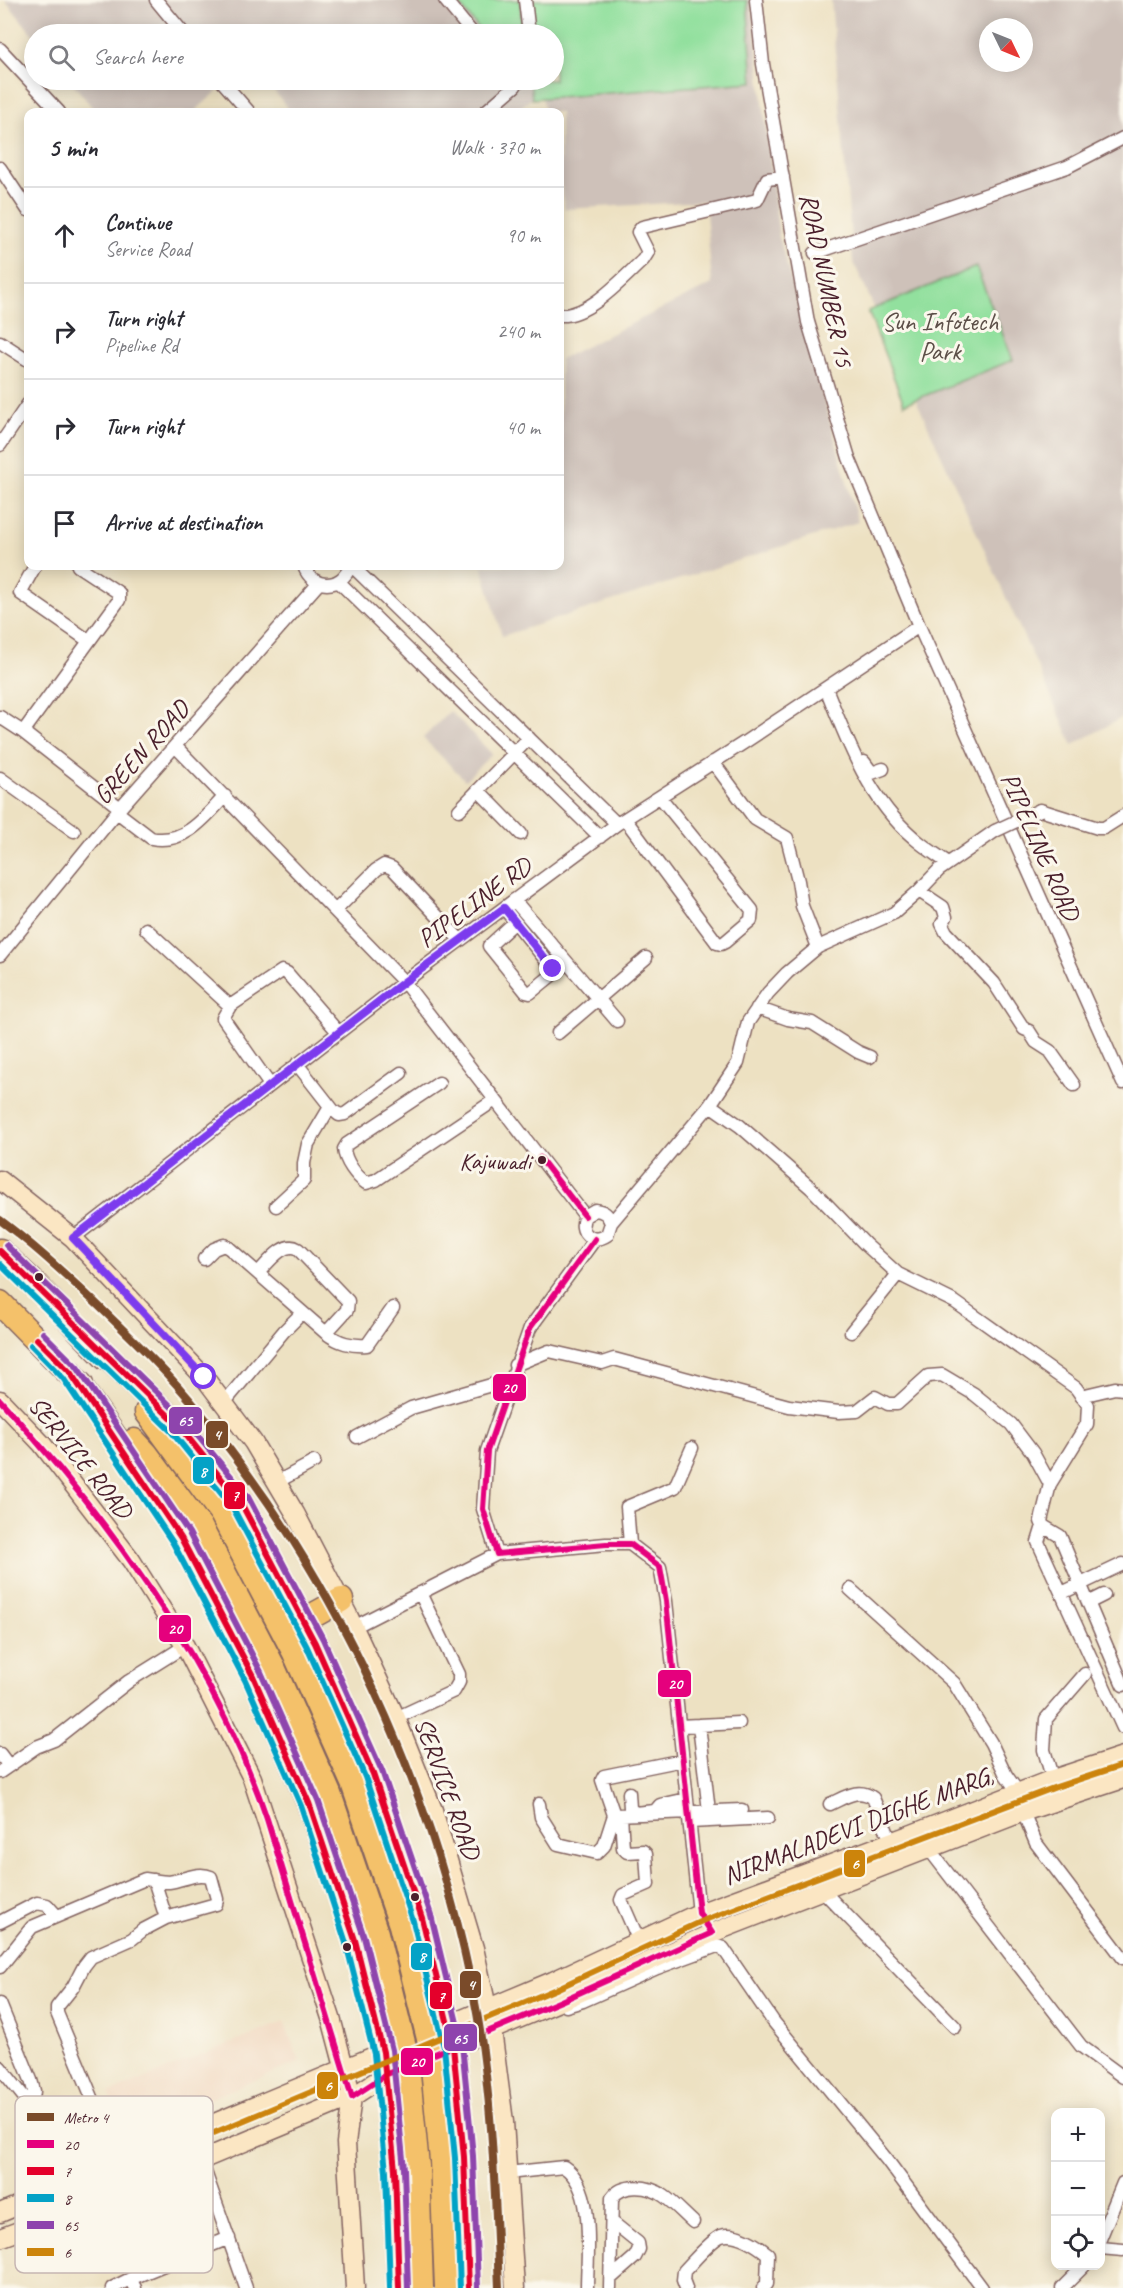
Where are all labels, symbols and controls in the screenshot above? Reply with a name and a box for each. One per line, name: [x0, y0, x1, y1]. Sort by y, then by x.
north arrow: [979, 18, 1033, 72]
search box: [24, 24, 564, 90]
icon: search: [45, 41, 78, 74]
text: Search here: [93, 43, 183, 71]
text: 5 min: [48, 131, 97, 164]
text: Walk · 370 m: [450, 135, 540, 160]
street label: ROAD NUMBER 15: [792, 190, 861, 371]
text: Continue: [105, 209, 171, 237]
icon: ahead: [48, 219, 81, 252]
text: 90 m: [506, 223, 540, 248]
text: Service Road: [105, 237, 191, 262]
text: Turn right: [105, 305, 182, 333]
park label: Sun Infotech Park: [882, 305, 999, 368]
icon: right: [48, 315, 81, 348]
text: 240 m: [497, 319, 540, 344]
text: Pipeline Rd: [105, 333, 178, 358]
icon: right: [48, 411, 81, 444]
text: Turn right: [105, 413, 182, 441]
text: 40 m: [506, 415, 540, 440]
icon: arrive: [48, 507, 81, 540]
text: Arrive at destination: [105, 509, 262, 537]
street label: GREEN ROAD: [86, 692, 198, 811]
street label: PIPELINE ROAD: [993, 767, 1089, 928]
street label: PIPELINE RD: [411, 848, 540, 955]
route end: [539, 955, 565, 981]
place label: Kajuwadi: [460, 1146, 533, 1176]
marker: Kajuwadi: [536, 1154, 548, 1166]
unlabelled marker: [33, 1271, 45, 1283]
route start: [190, 1363, 216, 1389]
line badge: 20: [492, 1373, 527, 1402]
text: 20: [502, 1378, 518, 1398]
street label: SERVICE ROAD: [21, 1389, 142, 1527]
line badge: 65: [168, 1406, 203, 1435]
text: 65: [178, 1411, 194, 1431]
line badge: 4: [205, 1420, 229, 1449]
text: 4: [213, 1425, 222, 1445]
line badge: 8: [192, 1456, 215, 1485]
text: 8: [199, 1462, 208, 1482]
line badge: 7: [223, 1481, 246, 1510]
text: 7: [231, 1486, 240, 1506]
line badge: 20: [158, 1614, 192, 1643]
text: 20: [168, 1619, 184, 1639]
line badge: 20: [657, 1669, 692, 1698]
text: 20: [668, 1674, 684, 1694]
street label: SERVICE ROAD: [407, 1713, 489, 1866]
street label: NIRMALADEVI DIGHE MARG,: [718, 1759, 998, 1892]
line badge: 6: [843, 1849, 866, 1878]
text: 6: [851, 1854, 860, 1874]
unlabelled marker: [409, 1891, 421, 1903]
unlabelled marker: [341, 1941, 353, 1953]
line badge: 8: [410, 1942, 433, 1971]
text: 8: [418, 1947, 427, 1967]
line badge: 4: [459, 1970, 482, 1999]
text: 4: [467, 1975, 476, 1995]
line badge: 7: [429, 1981, 453, 2010]
text: 7: [437, 1987, 446, 2007]
line badge: 65: [443, 2023, 478, 2052]
text: 65: [453, 2029, 469, 2049]
line badge: 20: [400, 2047, 434, 2076]
text: 20: [410, 2052, 426, 2072]
line badge: 6: [316, 2071, 339, 2100]
text: 6: [324, 2076, 333, 2096]
legend: [15, 2096, 213, 2273]
text: Metro 4: [64, 2108, 110, 2128]
map controls: [1051, 2108, 1105, 2270]
button: +: [1051, 2108, 1105, 2162]
text: 20: [64, 2135, 80, 2155]
text: 7: [64, 2162, 72, 2182]
button: −: [1051, 2162, 1105, 2216]
text: 8: [64, 2189, 73, 2209]
text: 65: [64, 2216, 79, 2236]
button: locate: [1051, 2216, 1105, 2270]
text: 6: [64, 2243, 72, 2263]

